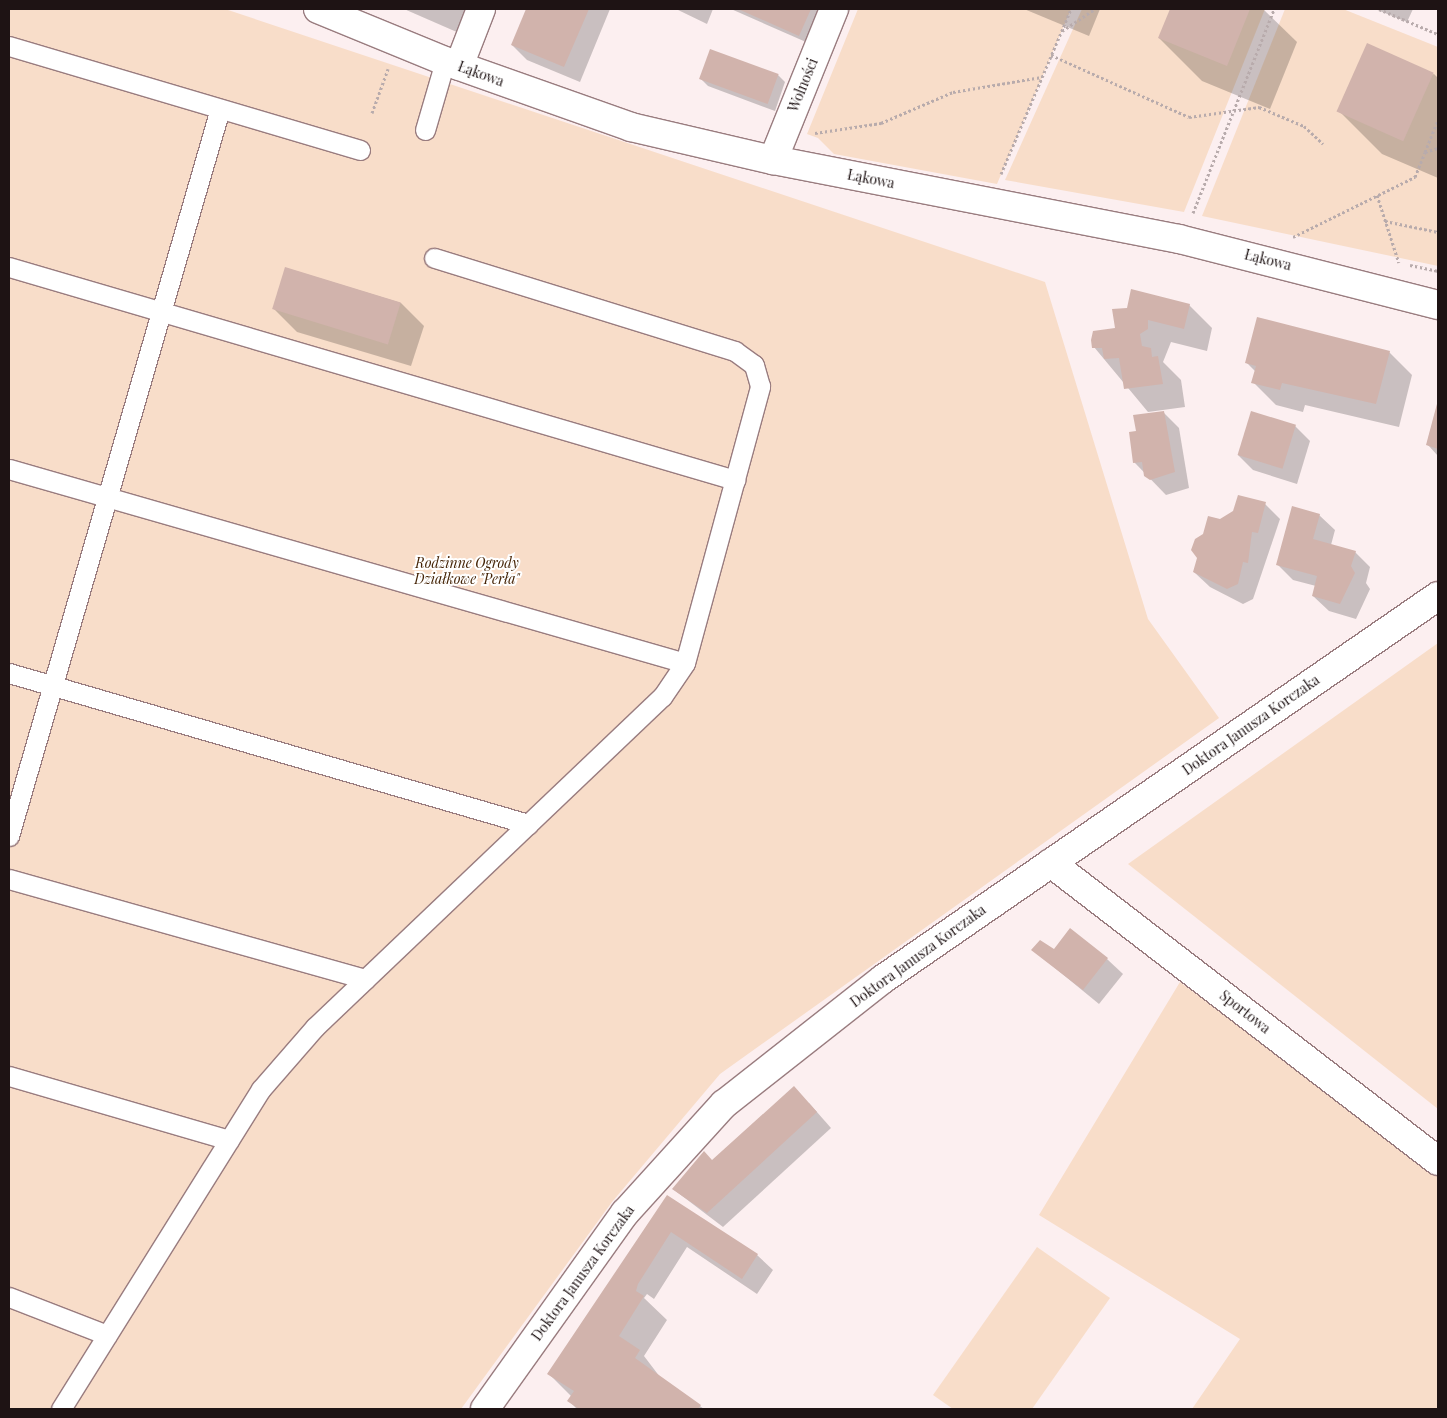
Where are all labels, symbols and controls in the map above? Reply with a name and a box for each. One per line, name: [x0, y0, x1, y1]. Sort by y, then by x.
street label: Wolności: [785, 56, 821, 114]
street label: Łąkowa: [456, 58, 506, 90]
street label: Łąkowa: [846, 166, 896, 192]
street label: Łąkowa: [1243, 246, 1293, 274]
park label: Rodzinne Ogrody Działkowe "Perła": [414, 555, 520, 588]
street label: Doktora Janusza Korczaka: [1179, 671, 1323, 779]
street label: Doktora Janusza Korczaka: [847, 901, 989, 1011]
street label: Sportowa: [1216, 987, 1274, 1037]
street label: Doktora Janusza Korczaka: [528, 1202, 638, 1344]

